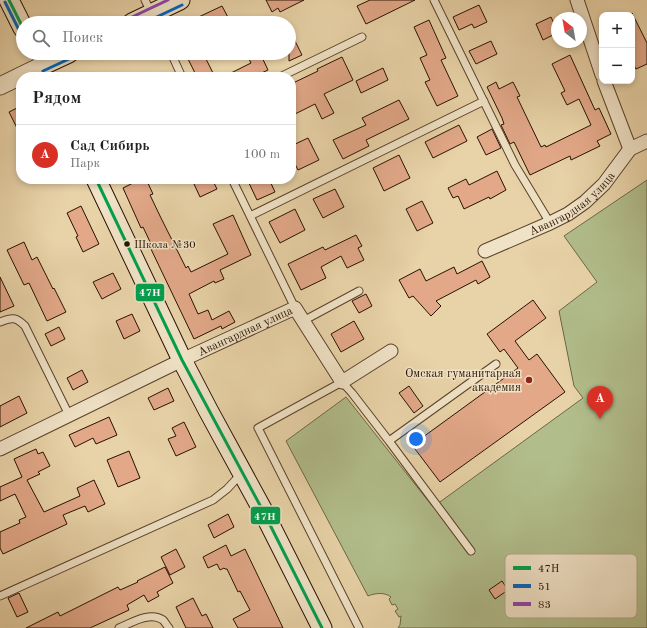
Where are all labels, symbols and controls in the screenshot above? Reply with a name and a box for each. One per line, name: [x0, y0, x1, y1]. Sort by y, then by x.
north arrow: [551, 12, 587, 48]
map controls: [599, 12, 635, 84]
button: +: [599, 12, 635, 48]
search box: [16, 16, 296, 60]
icon: search: [30, 27, 52, 49]
text: Поиск: [62, 31, 103, 46]
button: −: [599, 48, 635, 84]
text: Рядом: [32, 90, 81, 107]
text: Сад Сибирь: [70, 139, 150, 154]
text: A: [40, 148, 50, 161]
text: 100 m: [243, 148, 280, 161]
text: Парк: [70, 157, 100, 170]
street label: Авангардная улица: [528, 170, 618, 238]
marker: Школа №30: [122, 239, 132, 249]
place label: Школа №30: [134, 240, 196, 251]
line badge: 47Н: [135, 283, 165, 302]
text: 47Н: [139, 288, 161, 299]
street label: Авангардная улица: [196, 305, 295, 359]
place label: Омская гуманитарная академия: [405, 368, 521, 394]
marker: Омская гуманитарная академия: [524, 375, 534, 385]
pin: A: [587, 386, 613, 419]
your location: [406, 429, 426, 449]
line badge: 47Н: [250, 506, 281, 525]
text: 47Н: [254, 512, 276, 523]
legend: [505, 554, 637, 618]
text: 47Н: [538, 564, 560, 575]
text: 51: [538, 582, 551, 593]
text: 83: [538, 600, 551, 611]

